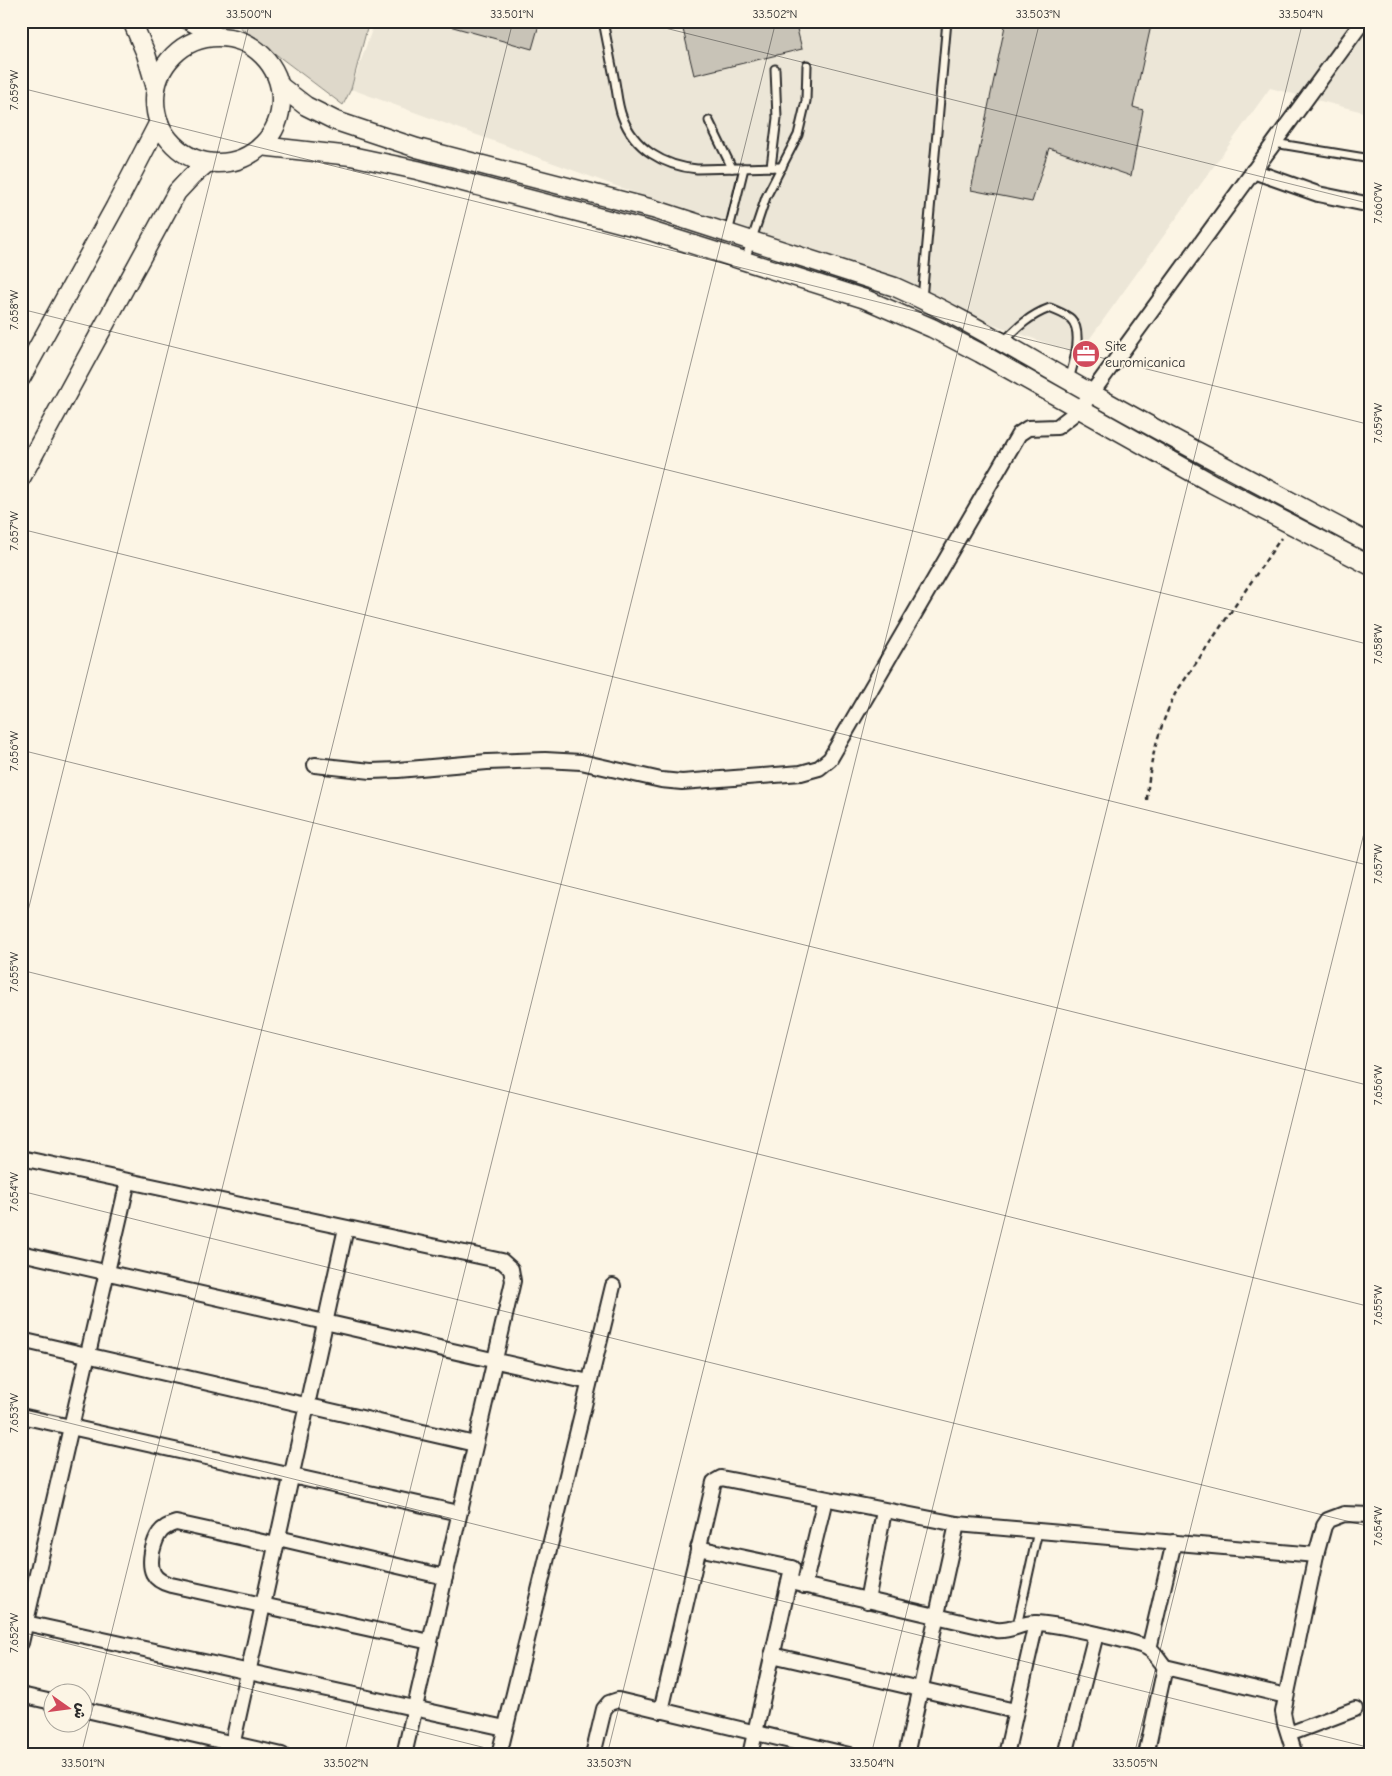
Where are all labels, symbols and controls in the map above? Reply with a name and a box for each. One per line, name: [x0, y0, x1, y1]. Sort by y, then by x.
text: 33.500°N: [226, 7, 272, 21]
text: 33.501°N: [490, 7, 534, 21]
text: 33.502°N: [753, 7, 797, 21]
text: 33.503°N: [1016, 7, 1060, 21]
text: 33.504°N: [1279, 7, 1323, 21]
text: 7.659°W: [7, 69, 21, 110]
text: 7.660°W: [1371, 182, 1385, 224]
text: 7.658°W: [7, 289, 21, 330]
place label: Site euromicanica: [1105, 338, 1186, 371]
office icon: Site euromicanica: [1071, 339, 1101, 369]
text: 7.659°W: [1371, 402, 1385, 443]
text: 7.657°W: [7, 511, 21, 551]
text: 7.658°W: [1371, 623, 1385, 664]
text: 7.656°W: [7, 730, 21, 771]
text: 7.657°W: [1371, 844, 1385, 884]
text: 7.655°W: [7, 951, 21, 992]
text: 7.656°W: [1371, 1064, 1385, 1105]
text: 7.654°W: [7, 1172, 21, 1212]
text: 7.655°W: [1371, 1284, 1385, 1325]
text: 7.653°W: [7, 1392, 21, 1433]
text: 7.654°W: [1371, 1506, 1385, 1546]
text: 7.652°W: [7, 1612, 21, 1653]
north arrow: [42, 1684, 92, 1734]
text: ش: [70, 1701, 90, 1721]
text: 33.501°N: [61, 1756, 105, 1770]
text: 33.502°N: [324, 1756, 368, 1770]
text: 33.503°N: [587, 1756, 631, 1770]
text: 33.504°N: [850, 1756, 894, 1770]
text: 33.505°N: [1112, 1756, 1158, 1770]

